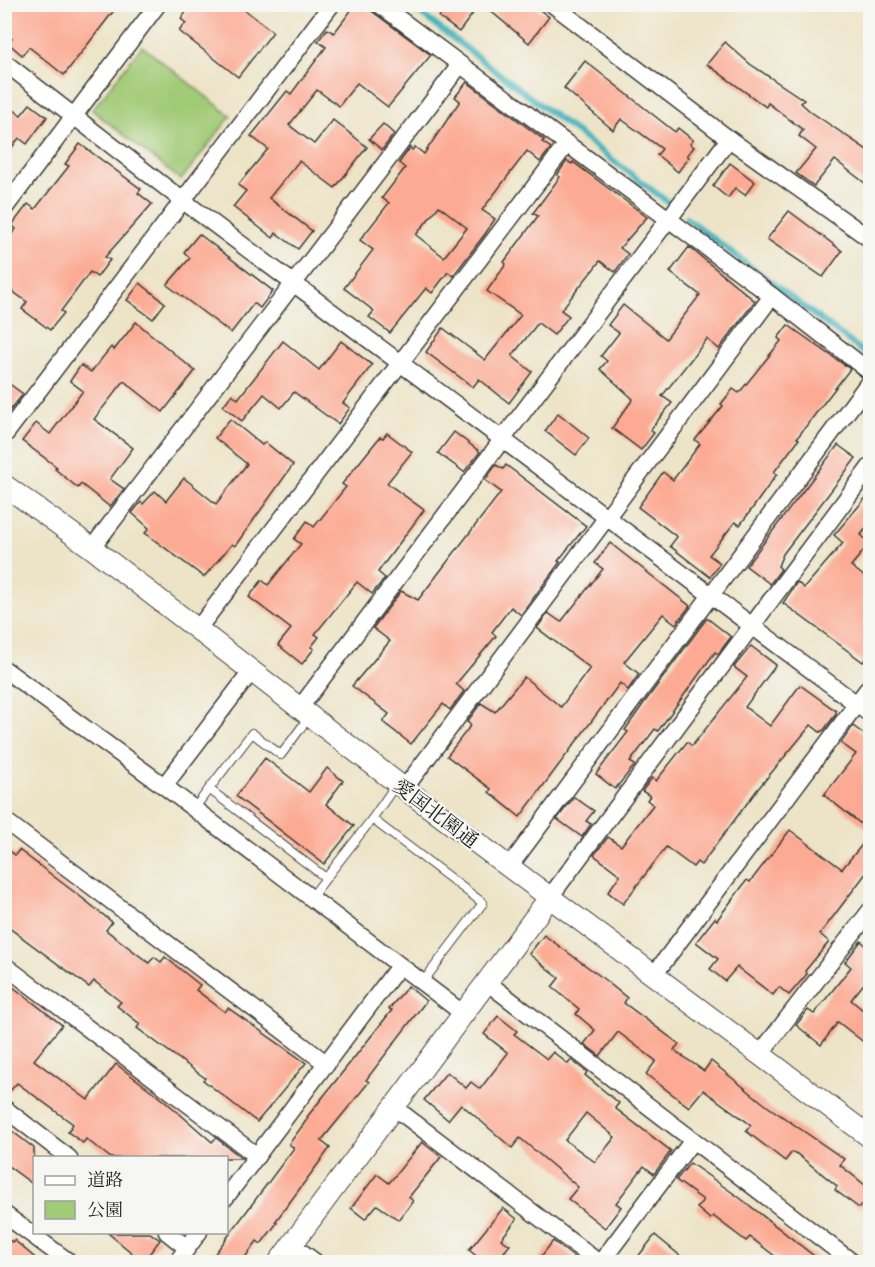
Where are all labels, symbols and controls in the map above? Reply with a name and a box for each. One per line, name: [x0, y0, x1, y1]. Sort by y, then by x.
street label: 愛国北園通: [388, 771, 485, 854]
legend: [33, 1156, 228, 1234]
text: 道路: [87, 1166, 123, 1193]
text: 公園: [87, 1196, 123, 1223]

